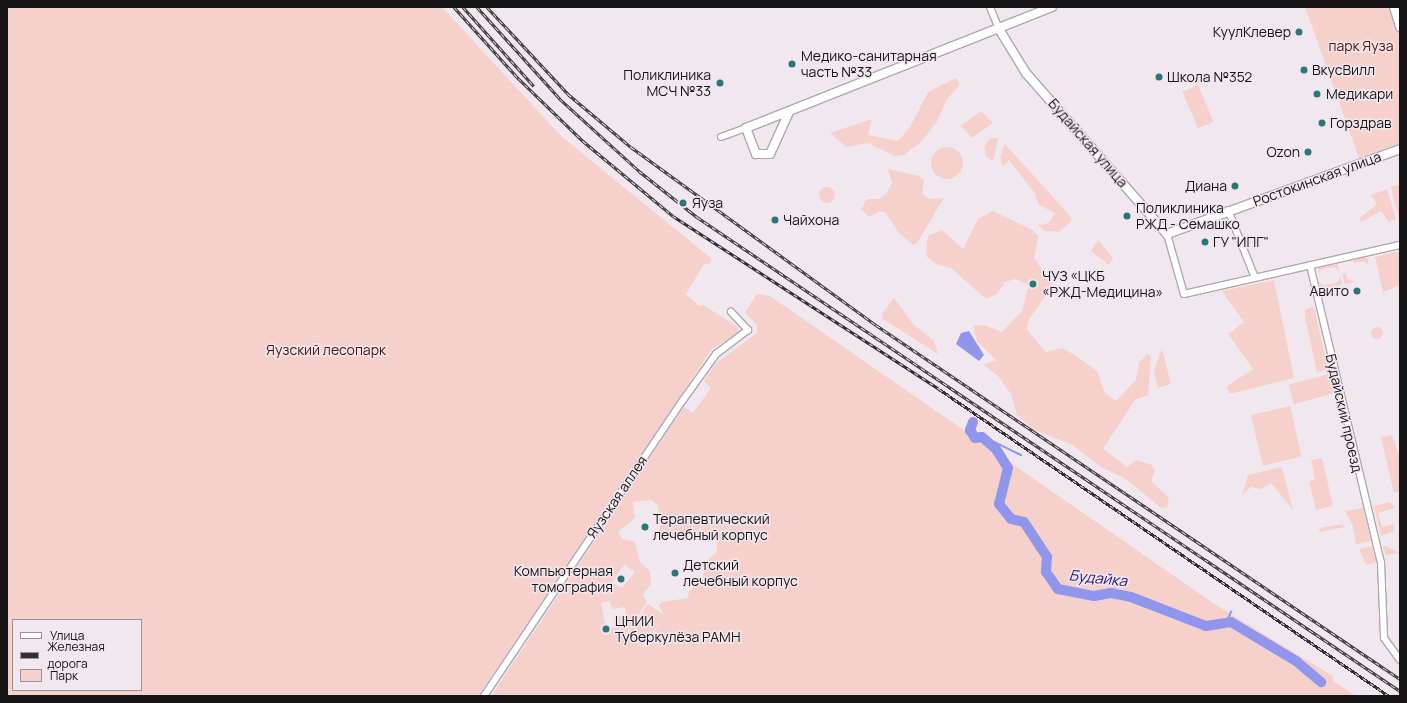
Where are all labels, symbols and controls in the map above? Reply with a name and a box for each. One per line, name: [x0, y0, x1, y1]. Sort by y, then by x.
place label: КуулКлевер: [1213, 24, 1291, 40]
marker: КуулКлевер: [1294, 27, 1304, 37]
park label: парк Яуза: [1329, 38, 1393, 54]
place label: Медико-санитарная часть №33: [801, 48, 937, 80]
marker: Медико-санитарная часть №33: [786, 58, 798, 70]
place label: ВкусВилл: [1312, 62, 1375, 78]
marker: ВкусВилл: [1299, 65, 1309, 75]
place label: Поликлиника МСЧ №33: [623, 67, 711, 100]
place label: Школа №352: [1167, 69, 1252, 85]
marker: Школа №352: [1154, 72, 1164, 82]
marker: Поликлиника МСЧ №33: [714, 77, 726, 89]
place label: Медикари: [1326, 86, 1393, 102]
marker: Медикари: [1311, 88, 1323, 100]
street label: Будайская улица: [1045, 95, 1131, 191]
place label: Горздрав: [1330, 115, 1392, 131]
marker: Горздрав: [1317, 118, 1327, 128]
place label: Ozon: [1266, 144, 1300, 160]
marker: Ozon: [1303, 147, 1313, 157]
street label: Ростокинская улица: [1251, 148, 1383, 210]
place label: Диана: [1185, 178, 1227, 194]
marker: Диана: [1230, 181, 1240, 191]
place label: Яуза: [692, 195, 723, 211]
marker: Яуза: [677, 197, 689, 209]
place label: Поликлиника РЖД - Семашко: [1136, 200, 1240, 232]
marker: Поликлиника РЖД - Семашко: [1121, 210, 1133, 222]
place label: Чайхона: [783, 212, 839, 228]
marker: Чайхона: [770, 215, 780, 225]
place label: ГУ "ИПГ": [1213, 234, 1270, 250]
marker: ГУ "ИПГ": [1200, 237, 1210, 247]
place label: ЧУЗ «ЦКБ «РЖД-Медицина»: [1042, 268, 1163, 300]
marker: ЧУЗ «ЦКБ «РЖД-Медицина»: [1027, 278, 1039, 290]
place label: Авито: [1309, 283, 1349, 299]
marker: Авито: [1352, 286, 1362, 296]
park label: Яузский лесопарк: [266, 342, 386, 358]
street label: Будайский проезд: [1322, 352, 1366, 474]
street label: Яузская аллея: [583, 453, 651, 541]
place label: Терапевтический лечебный корпус: [653, 511, 770, 544]
marker: Терапевтический лечебный корпус: [640, 522, 650, 532]
place label: Детский лечебный корпус: [683, 557, 798, 590]
place label: Компьютерная томография: [514, 563, 613, 596]
water label: Будайка: [1068, 566, 1128, 590]
marker: Детский лечебный корпус: [670, 568, 680, 578]
marker: Компьютерная томография: [616, 574, 626, 584]
place label: ЦНИИ Туберкулёза РАМН: [615, 613, 740, 646]
legend: [12, 619, 142, 691]
marker: ЦНИИ Туберкулёза РАМН: [600, 623, 612, 635]
text: Улица: [50, 627, 84, 644]
text: Железная дорога: [47, 638, 105, 672]
text: Парк: [50, 667, 78, 684]

